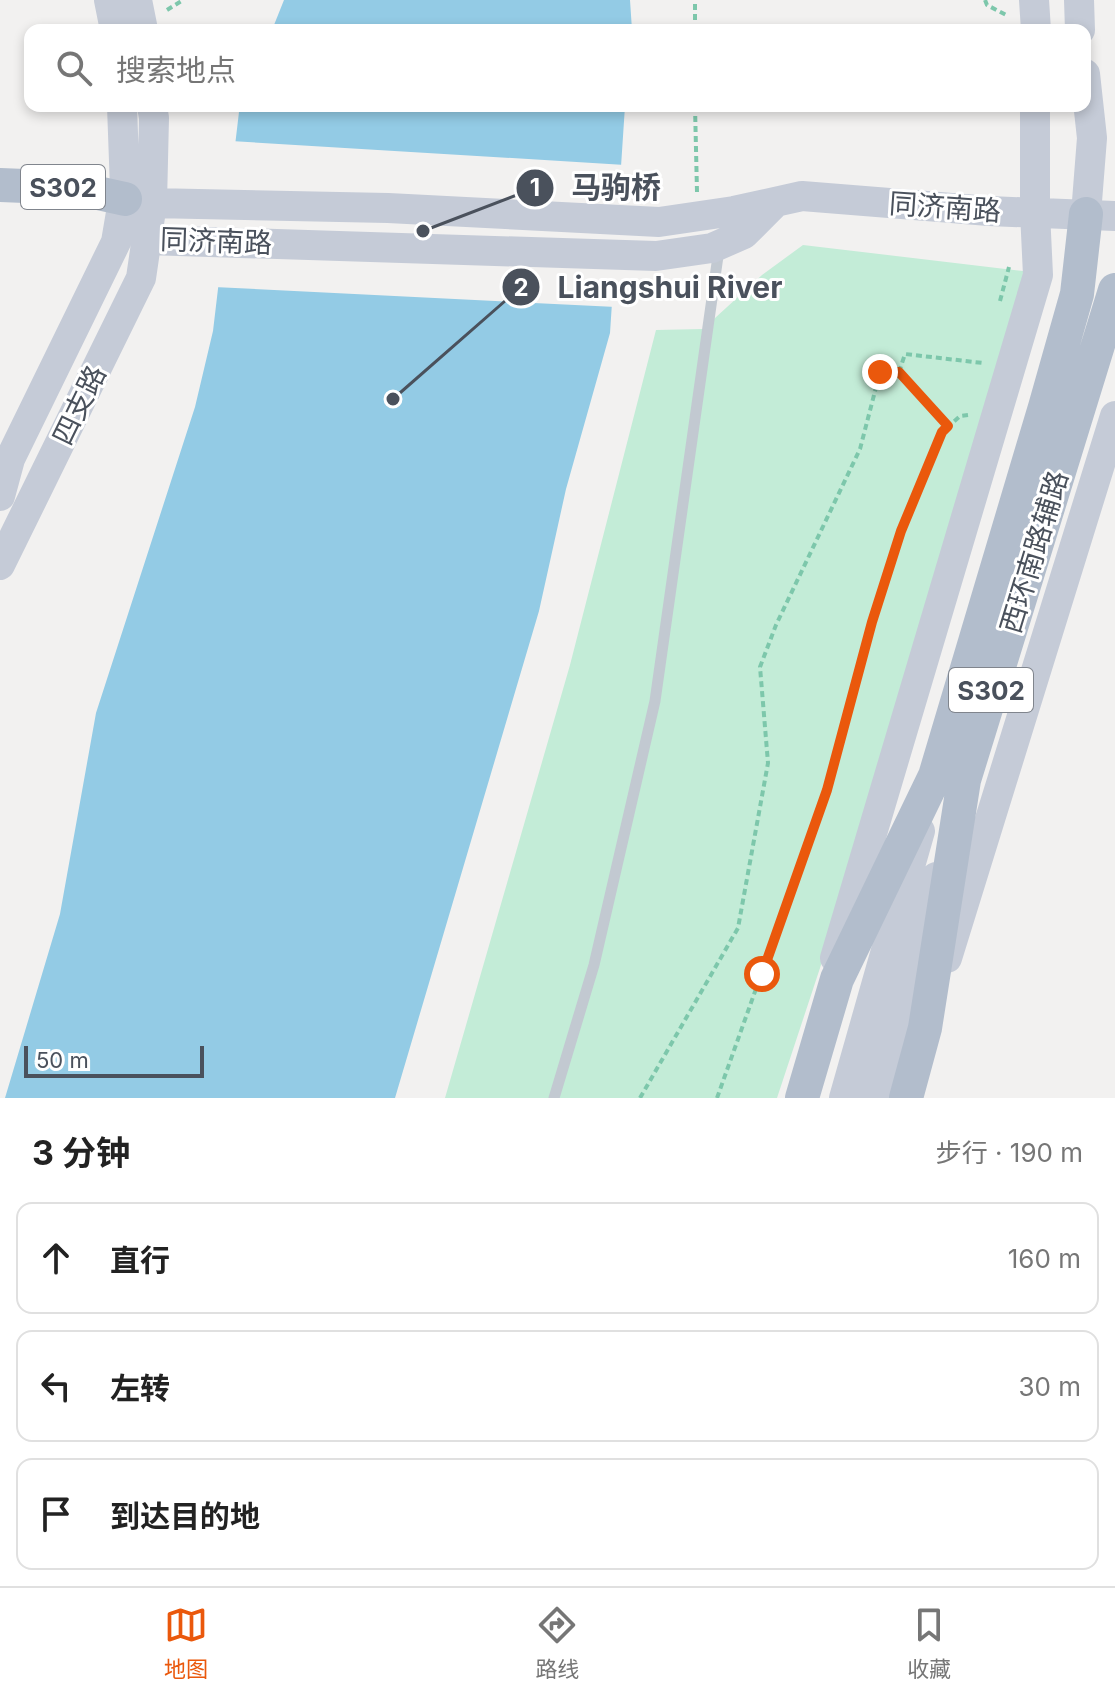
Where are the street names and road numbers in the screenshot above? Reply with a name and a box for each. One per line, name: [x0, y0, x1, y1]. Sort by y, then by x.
road number: S302: [21, 165, 105, 209]
street label: 同济南路: [888, 186, 1002, 228]
street label: 同济南路: [159, 222, 273, 260]
street label: 四支路: [45, 360, 113, 450]
street label: 西环南路辅路: [993, 467, 1075, 637]
road number: S302: [949, 668, 1033, 712]

